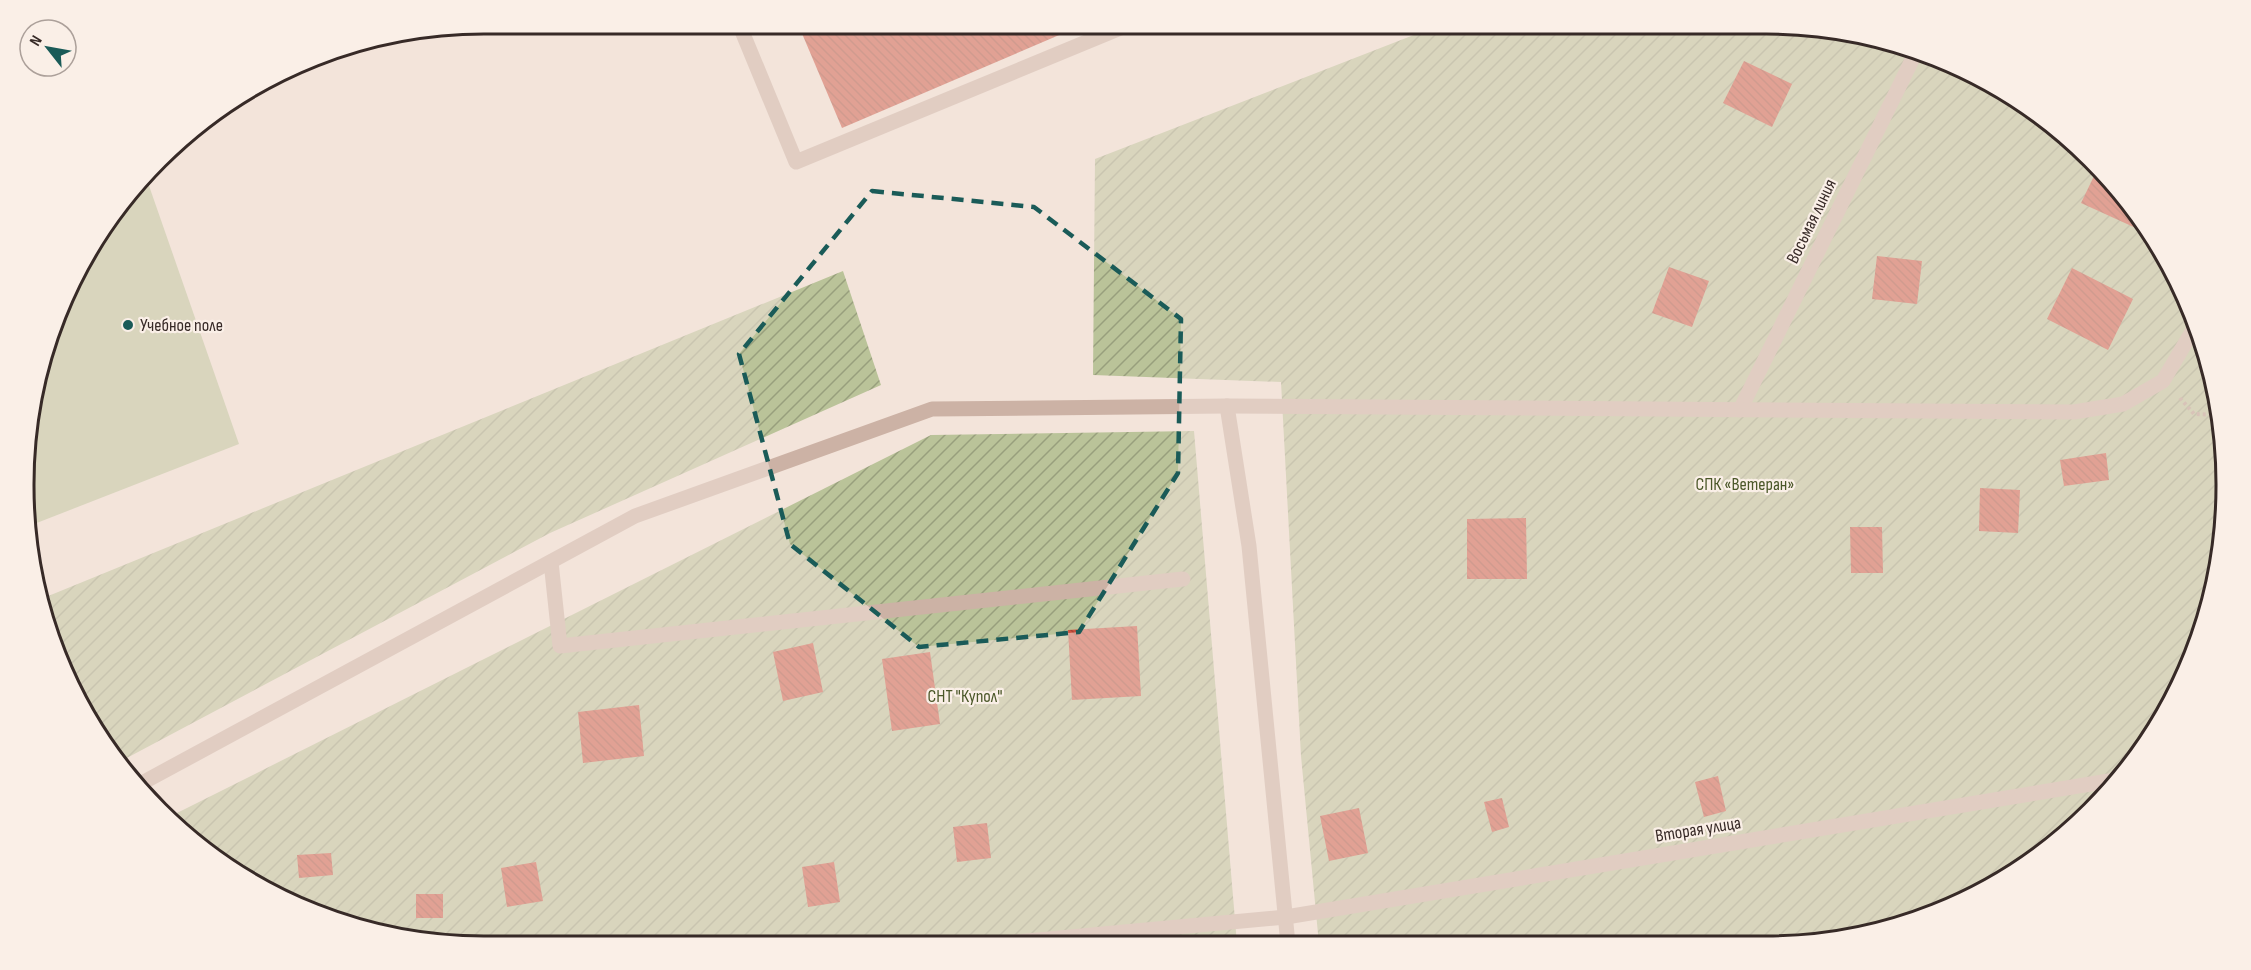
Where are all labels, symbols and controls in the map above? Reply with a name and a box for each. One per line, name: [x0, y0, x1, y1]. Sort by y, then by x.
north arrow: [18, 18, 78, 78]
text: N: [26, 32, 47, 50]
street label: Восьмая линия: [1782, 176, 1841, 267]
place label: Учебное поле: [140, 315, 223, 336]
marker: Учебное поле: [121, 318, 135, 332]
park label: СПК «Ветеран»: [1696, 474, 1794, 495]
park label: СНТ "Купол": [928, 686, 1002, 707]
street label: Вторая улица: [1654, 812, 1742, 847]

